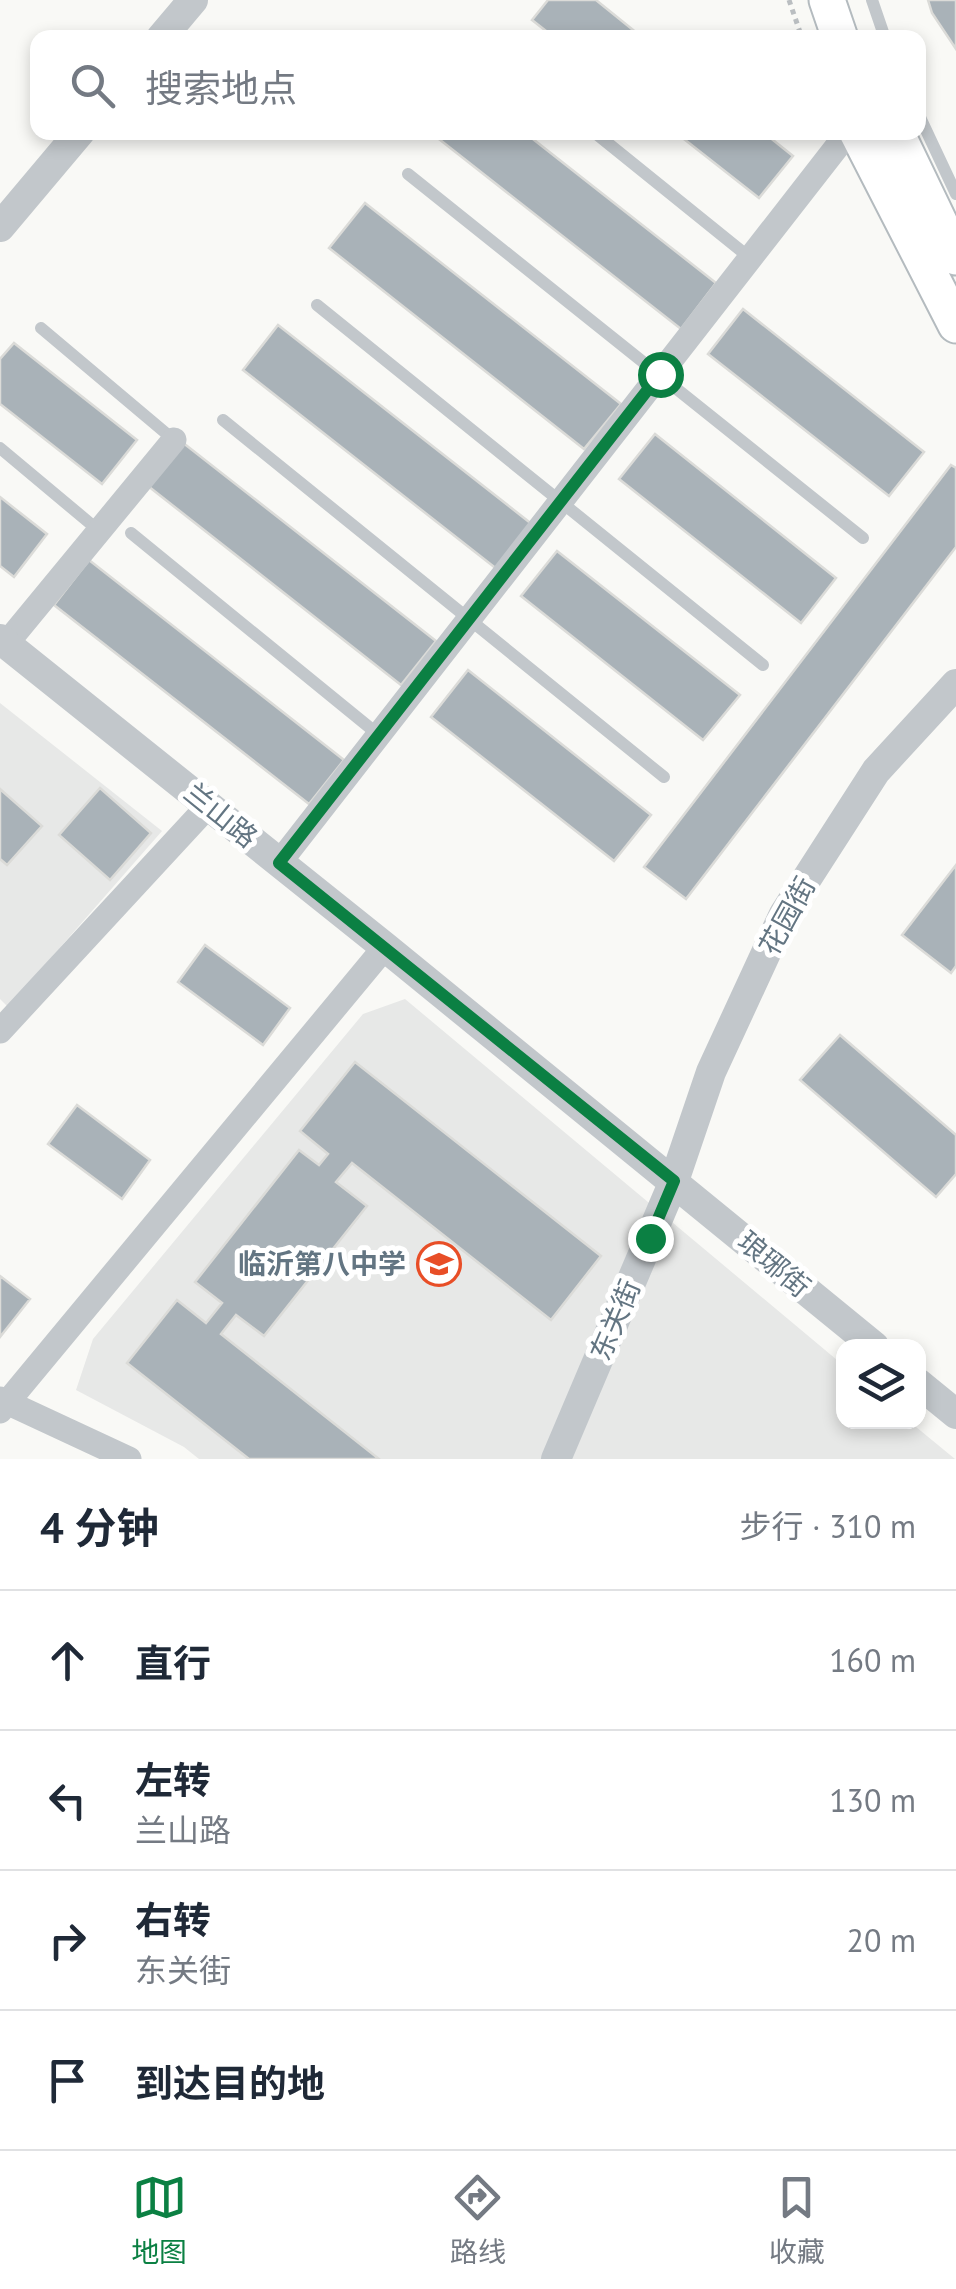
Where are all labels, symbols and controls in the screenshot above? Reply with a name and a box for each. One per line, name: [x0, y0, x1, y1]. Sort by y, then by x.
search box: [30, 30, 926, 140]
icon: search: [65, 58, 120, 113]
text: 搜索地点: [145, 63, 297, 112]
route start: [638, 352, 684, 398]
street label: 兰山路: [177, 774, 266, 855]
street label: 花园街: [750, 870, 823, 961]
route end: [628, 1216, 674, 1262]
street label: 琅琊街: [730, 1222, 818, 1305]
school or university icon: 临沂第八中学: [416, 1241, 462, 1287]
place label: 临沂第八中学: [238, 1245, 406, 1282]
street label: 东关街: [581, 1274, 648, 1366]
map controls: [836, 1339, 926, 1429]
button: layers: [836, 1339, 926, 1429]
text: 4 分钟: [40, 1500, 158, 1555]
text: 步行 · 310 m: [740, 1505, 916, 1547]
icon: ahead: [40, 1633, 95, 1688]
text: 直行: [135, 1638, 211, 1687]
text: 160 m: [829, 1639, 916, 1681]
text: 左转: [135, 1755, 211, 1804]
icon: left: [40, 1773, 95, 1828]
text: 130 m: [829, 1779, 916, 1821]
text: 兰山路: [135, 1809, 231, 1851]
text: 右转: [135, 1895, 211, 1944]
icon: right: [40, 1913, 95, 1968]
text: 20 m: [847, 1919, 916, 1961]
text: 东关街: [135, 1949, 231, 1991]
icon: arrive: [40, 2053, 95, 2108]
text: 到达目的地: [135, 2058, 325, 2107]
tab: 地图: [131, 2170, 187, 2270]
tab: 路线: [450, 2170, 506, 2270]
tab: 收藏: [769, 2170, 825, 2270]

